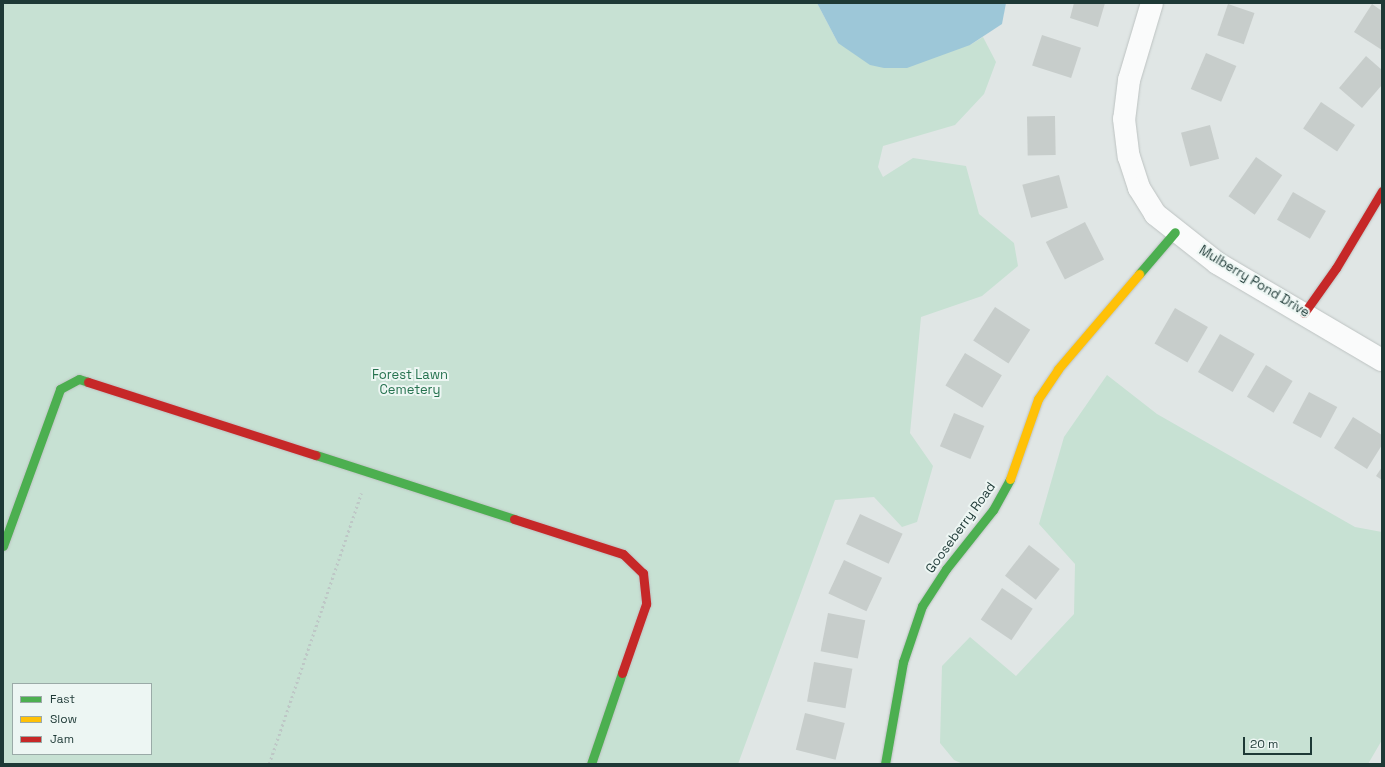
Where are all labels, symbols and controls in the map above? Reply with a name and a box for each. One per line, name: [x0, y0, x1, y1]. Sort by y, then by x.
street label: Mulberry Pond Drive: [1196, 243, 1312, 321]
park label: Forest Lawn Cemetery: [372, 368, 448, 399]
street label: Gooseberry Road: [923, 480, 999, 576]
legend: [12, 683, 152, 755]
text: Fast: [50, 691, 75, 707]
text: Slow: [50, 711, 77, 727]
scale bar: [1245, 729, 1314, 755]
text: Jam: [50, 731, 74, 747]
text: 20 m: [1250, 736, 1278, 752]

